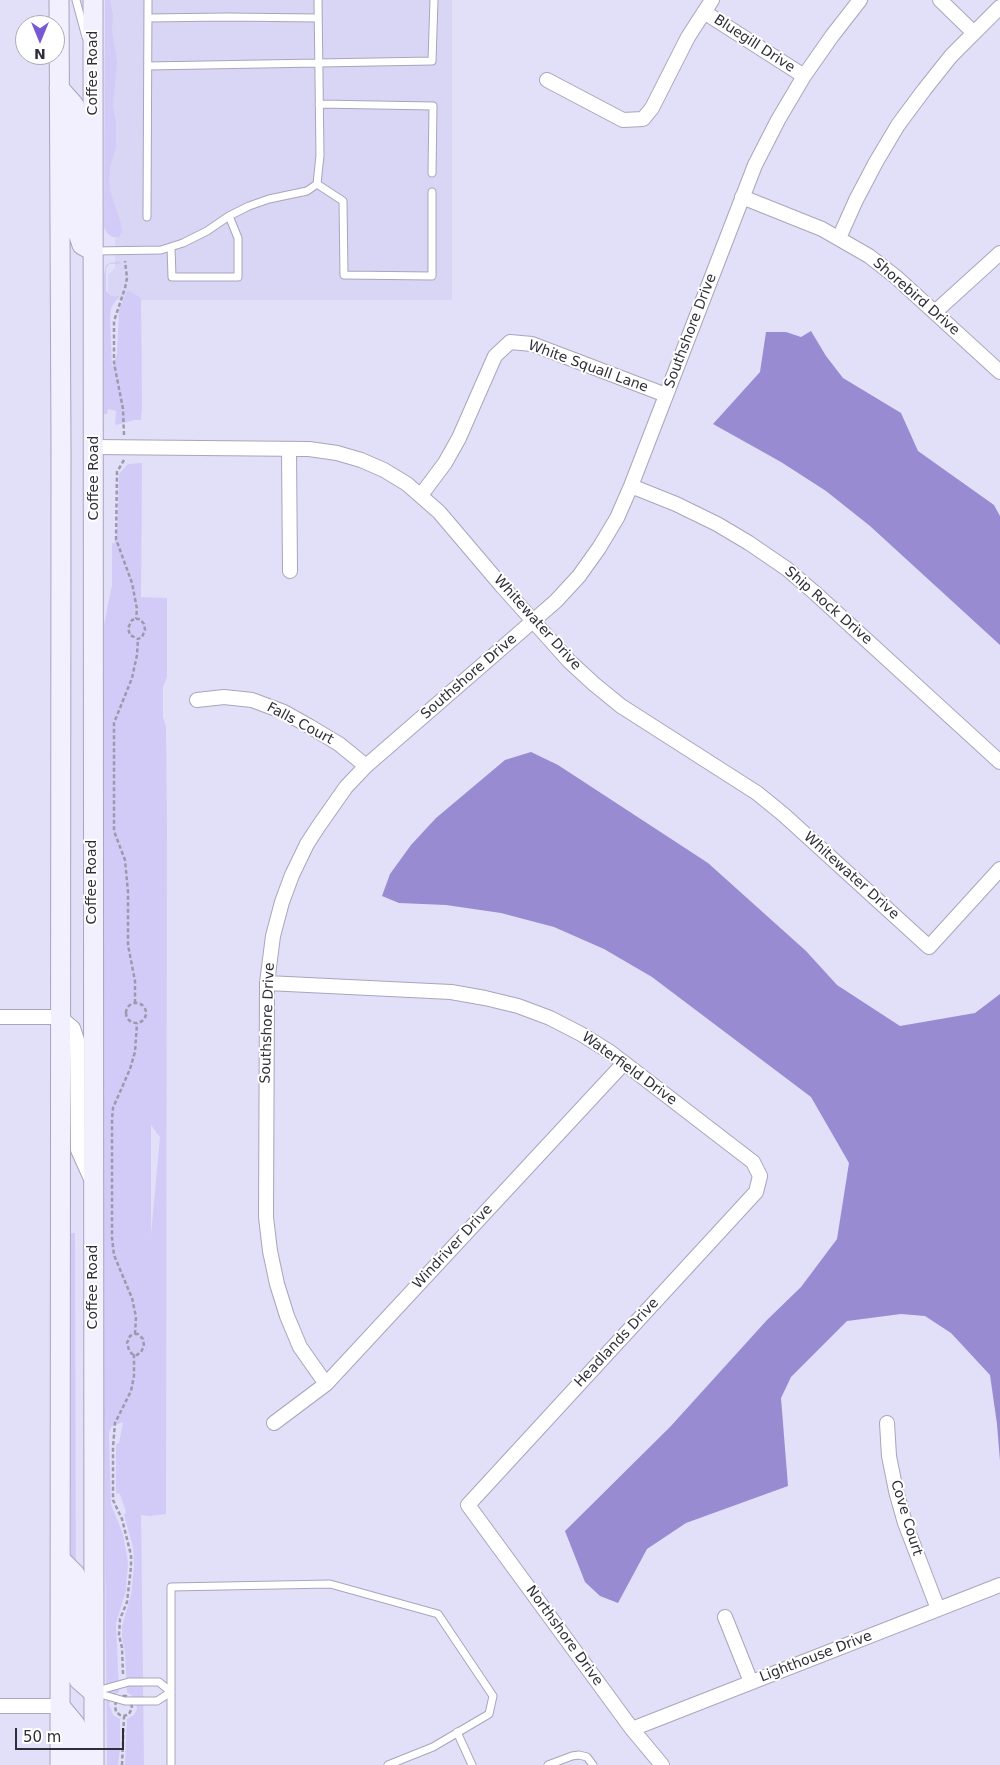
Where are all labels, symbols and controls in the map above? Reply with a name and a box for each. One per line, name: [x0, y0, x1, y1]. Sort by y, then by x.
street label: Bluegill Drive: [710, 12, 798, 76]
north arrow: [15, 15, 65, 65]
street label: Coffee Road: [85, 31, 101, 115]
text: N: [34, 46, 46, 62]
street label: Shorebird Drive: [869, 255, 963, 339]
street label: Southshore Drive: [661, 271, 721, 391]
street label: White Squall Lane: [526, 337, 650, 397]
street label: Coffee Road: [86, 436, 102, 520]
street label: Ship Rock Drive: [781, 564, 875, 648]
street label: Whitewater Drive: [490, 572, 584, 674]
street label: Southshore Drive: [418, 631, 520, 723]
street label: Falls Court: [264, 699, 336, 749]
street label: Whitewater Drive: [800, 829, 902, 923]
street label: Coffee Road: [84, 840, 100, 924]
street label: Southshore Drive: [257, 962, 279, 1084]
street label: Waterfield Drive: [578, 1029, 680, 1109]
street label: Windriver Drive: [410, 1201, 496, 1293]
street label: Coffee Road: [85, 1245, 101, 1329]
street label: Headlands Drive: [571, 1295, 663, 1391]
street label: Cove Court: [887, 1478, 925, 1558]
street label: Northshore Drive: [522, 1583, 606, 1689]
street label: Lighthouse Drive: [757, 1628, 875, 1686]
scale bar: [18, 1718, 126, 1750]
text: 50 m: [23, 1728, 61, 1746]

